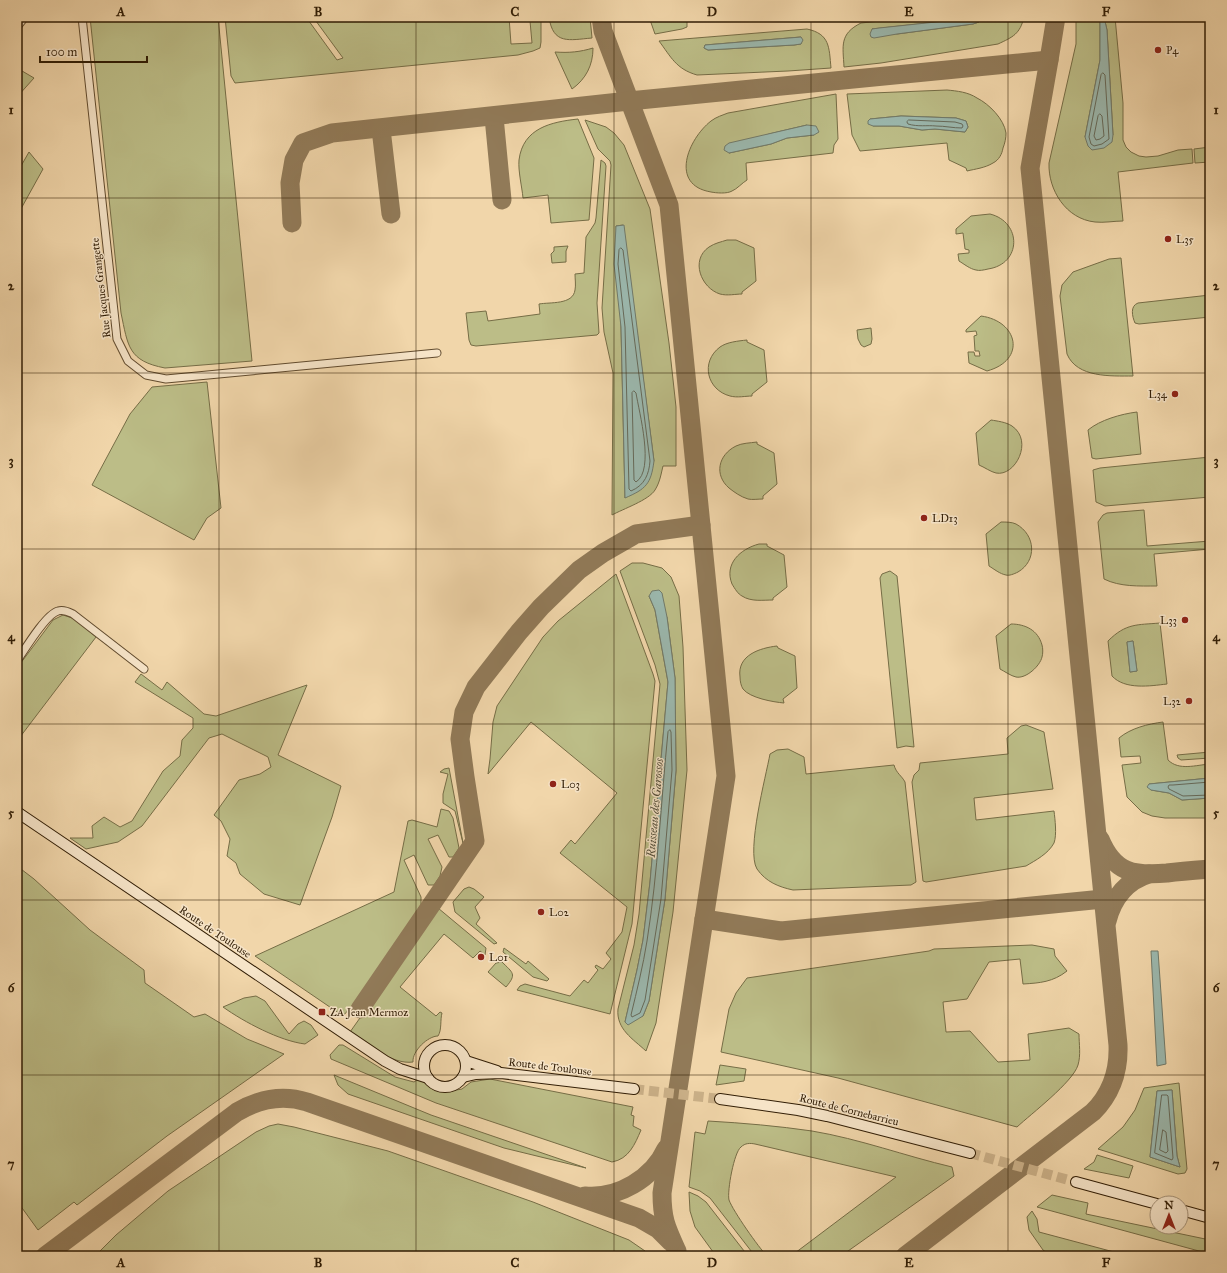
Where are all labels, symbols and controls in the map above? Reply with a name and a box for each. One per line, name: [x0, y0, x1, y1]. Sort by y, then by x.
text: A: [116, 4, 126, 20]
text: B: [314, 4, 323, 20]
text: C: [511, 4, 520, 20]
text: D: [707, 4, 717, 20]
text: E: [904, 4, 914, 20]
text: F: [1102, 4, 1111, 20]
scale bar: [40, 38, 147, 64]
place label: P4: [1166, 44, 1179, 57]
text: 100 m: [46, 45, 77, 59]
marker: P4: [1153, 45, 1163, 55]
text: 1: [8, 102, 14, 118]
text: 1: [1213, 102, 1219, 118]
place label: L35: [1176, 233, 1194, 246]
marker: L35: [1163, 234, 1173, 244]
street label: Rue Jacques Grangette: [88, 237, 115, 339]
text: 2: [8, 278, 15, 294]
text: 2: [1213, 278, 1220, 294]
place label: L34: [1148, 388, 1168, 401]
marker: L34: [1170, 389, 1180, 399]
text: 3: [8, 453, 14, 469]
text: 3: [1213, 453, 1219, 469]
place label: LD13: [932, 512, 958, 525]
marker: LD13: [919, 513, 929, 523]
place label: L33: [1160, 614, 1177, 627]
marker: L33: [1180, 615, 1190, 625]
text: 4: [7, 629, 15, 645]
text: 4: [1212, 629, 1220, 645]
place label: L32: [1163, 695, 1182, 708]
marker: L32: [1184, 696, 1194, 706]
water label: Ruisseau des Garossos: [644, 757, 666, 859]
place label: L03: [561, 778, 580, 791]
marker: L03: [548, 779, 558, 789]
text: 5: [8, 805, 15, 821]
text: 5: [1213, 805, 1220, 821]
street label: Route de Toulouse: [177, 903, 254, 961]
place label: L02: [549, 906, 570, 919]
marker: L02: [536, 907, 546, 917]
place label: L01: [489, 951, 508, 964]
marker: L01: [476, 952, 486, 962]
text: 6: [8, 980, 16, 996]
text: 6: [1213, 980, 1221, 996]
place label: ZA Jean Mermoz: [330, 1006, 408, 1020]
marker: ZA Jean Mermoz: [317, 1007, 327, 1017]
street label: Route de Toulouse: [508, 1055, 593, 1079]
street label: Route de Cornebarrieu: [798, 1091, 900, 1129]
text: 7: [8, 1156, 15, 1172]
text: 7: [1213, 1156, 1220, 1172]
north arrow: [1149, 1195, 1189, 1235]
text: N: [1164, 1199, 1174, 1212]
text: A: [116, 1255, 126, 1271]
text: B: [314, 1255, 323, 1271]
text: C: [511, 1255, 520, 1271]
text: D: [707, 1255, 717, 1271]
text: E: [904, 1255, 914, 1271]
text: F: [1102, 1255, 1111, 1271]

